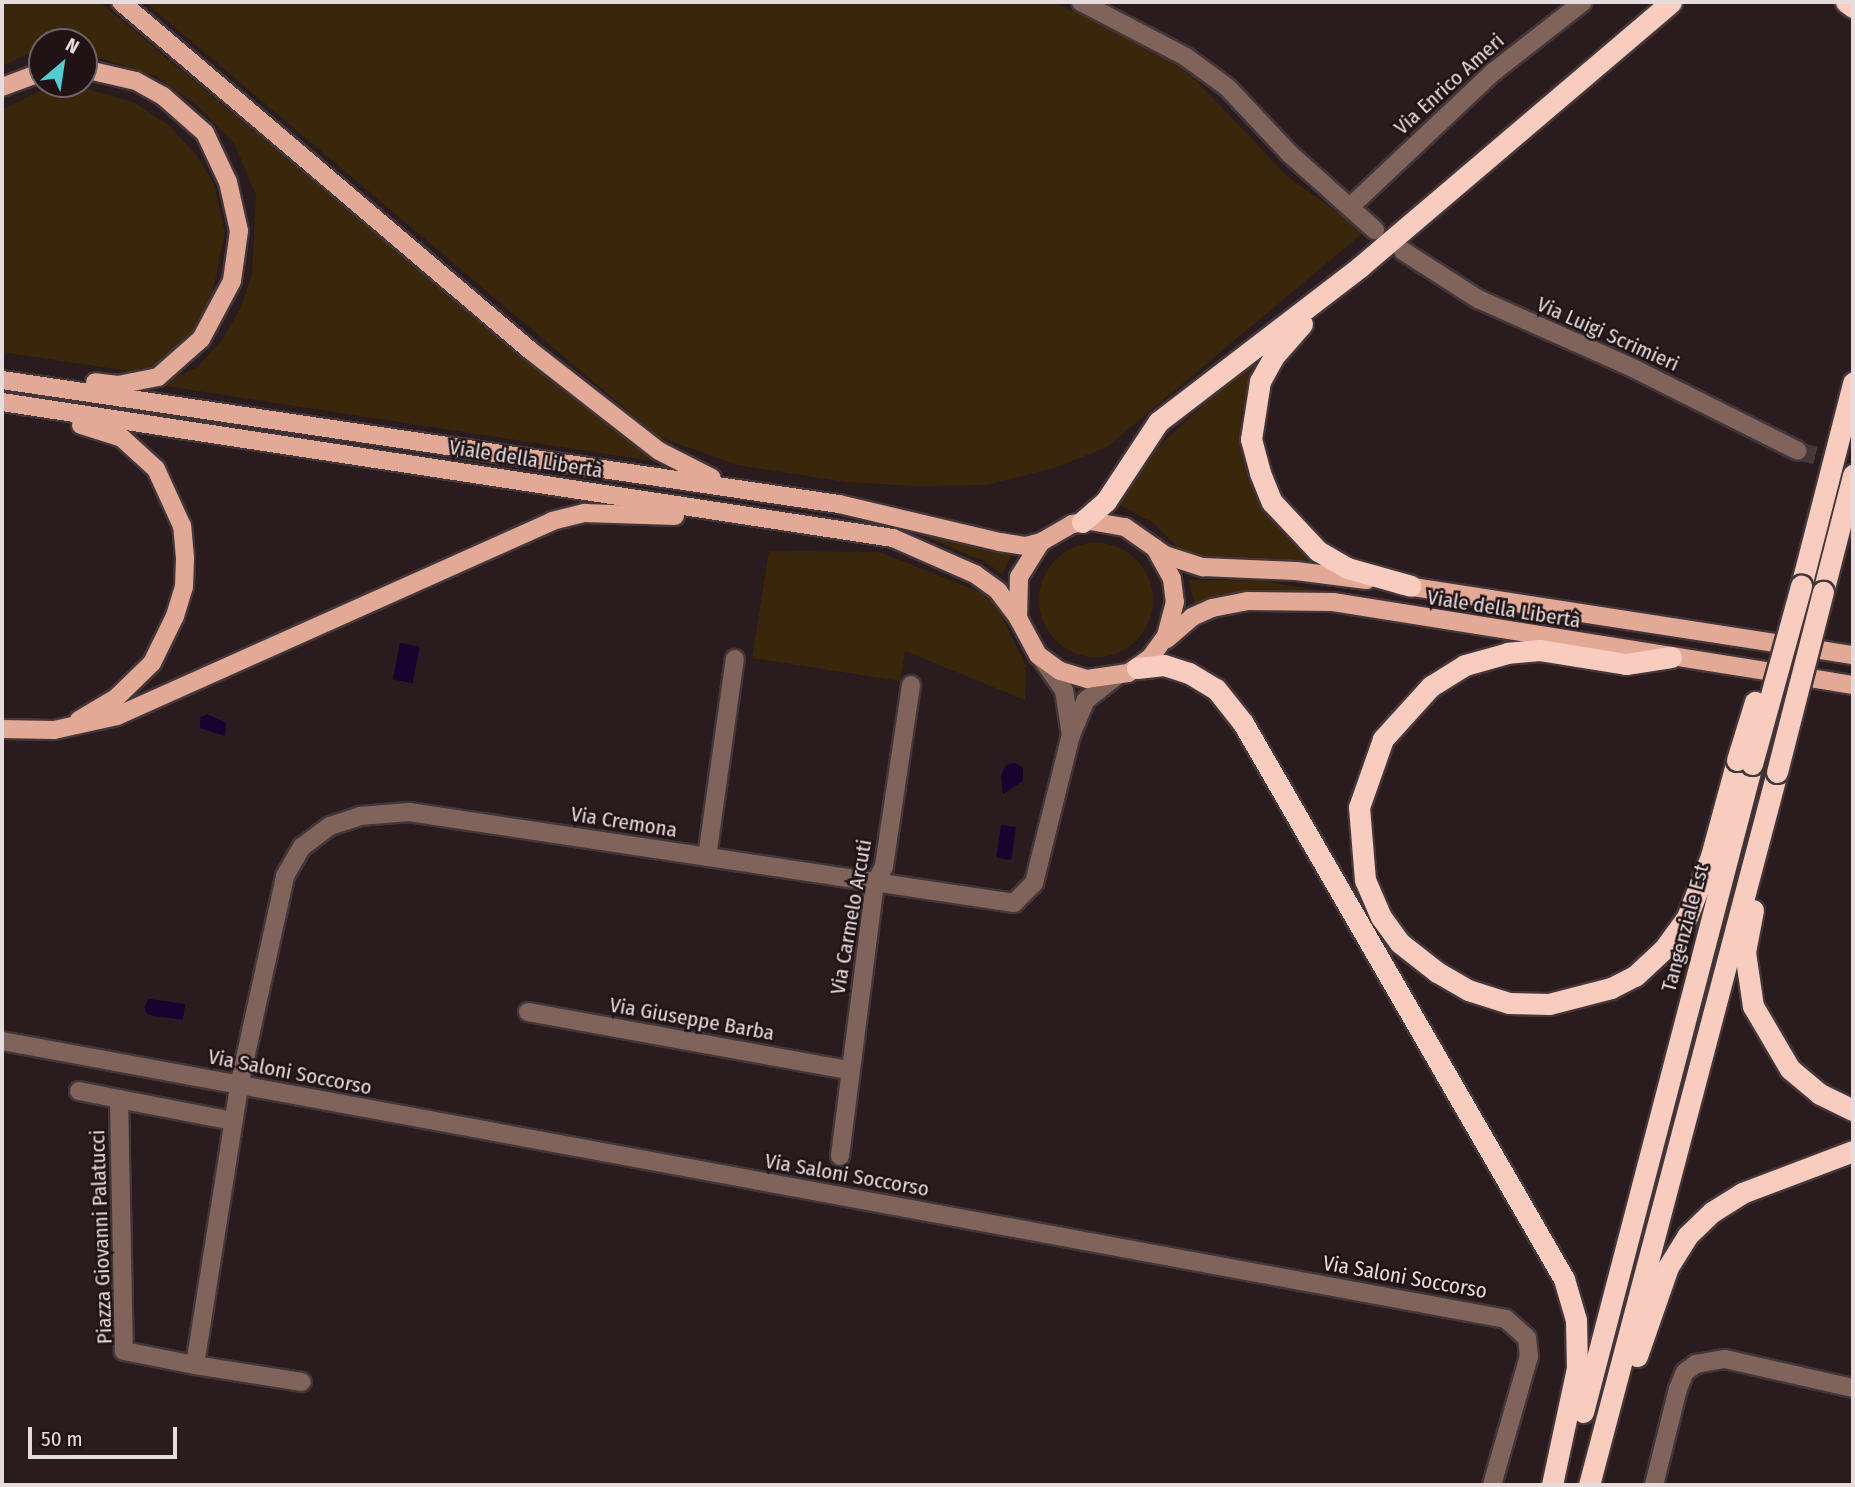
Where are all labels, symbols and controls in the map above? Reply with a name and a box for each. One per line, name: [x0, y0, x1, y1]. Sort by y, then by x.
north arrow: [28, 28, 98, 98]
street label: Via Enrico Ameri: [1389, 28, 1509, 140]
text: N: [62, 33, 83, 59]
street label: Via Luigi Scrimieri: [1533, 291, 1683, 377]
street label: Viale della Libertà: [447, 434, 605, 484]
street label: Viale della Libertà: [1425, 584, 1583, 634]
street label: Via Cremona: [569, 801, 679, 843]
street label: Via Carmelo Arcuti: [825, 838, 877, 996]
street label: Tangenziale Est: [1656, 861, 1714, 995]
street label: Via Giuseppe Barba: [608, 992, 776, 1046]
street label: Via Saloni Soccorso: [206, 1044, 374, 1100]
street label: Piazza Giovanni Palatucci: [85, 1129, 117, 1345]
street label: Via Saloni Soccorso: [763, 1148, 931, 1202]
street label: Via Saloni Soccorso: [1321, 1250, 1489, 1304]
scale bar: [32, 1414, 180, 1458]
text: 50 m: [41, 1426, 83, 1452]

